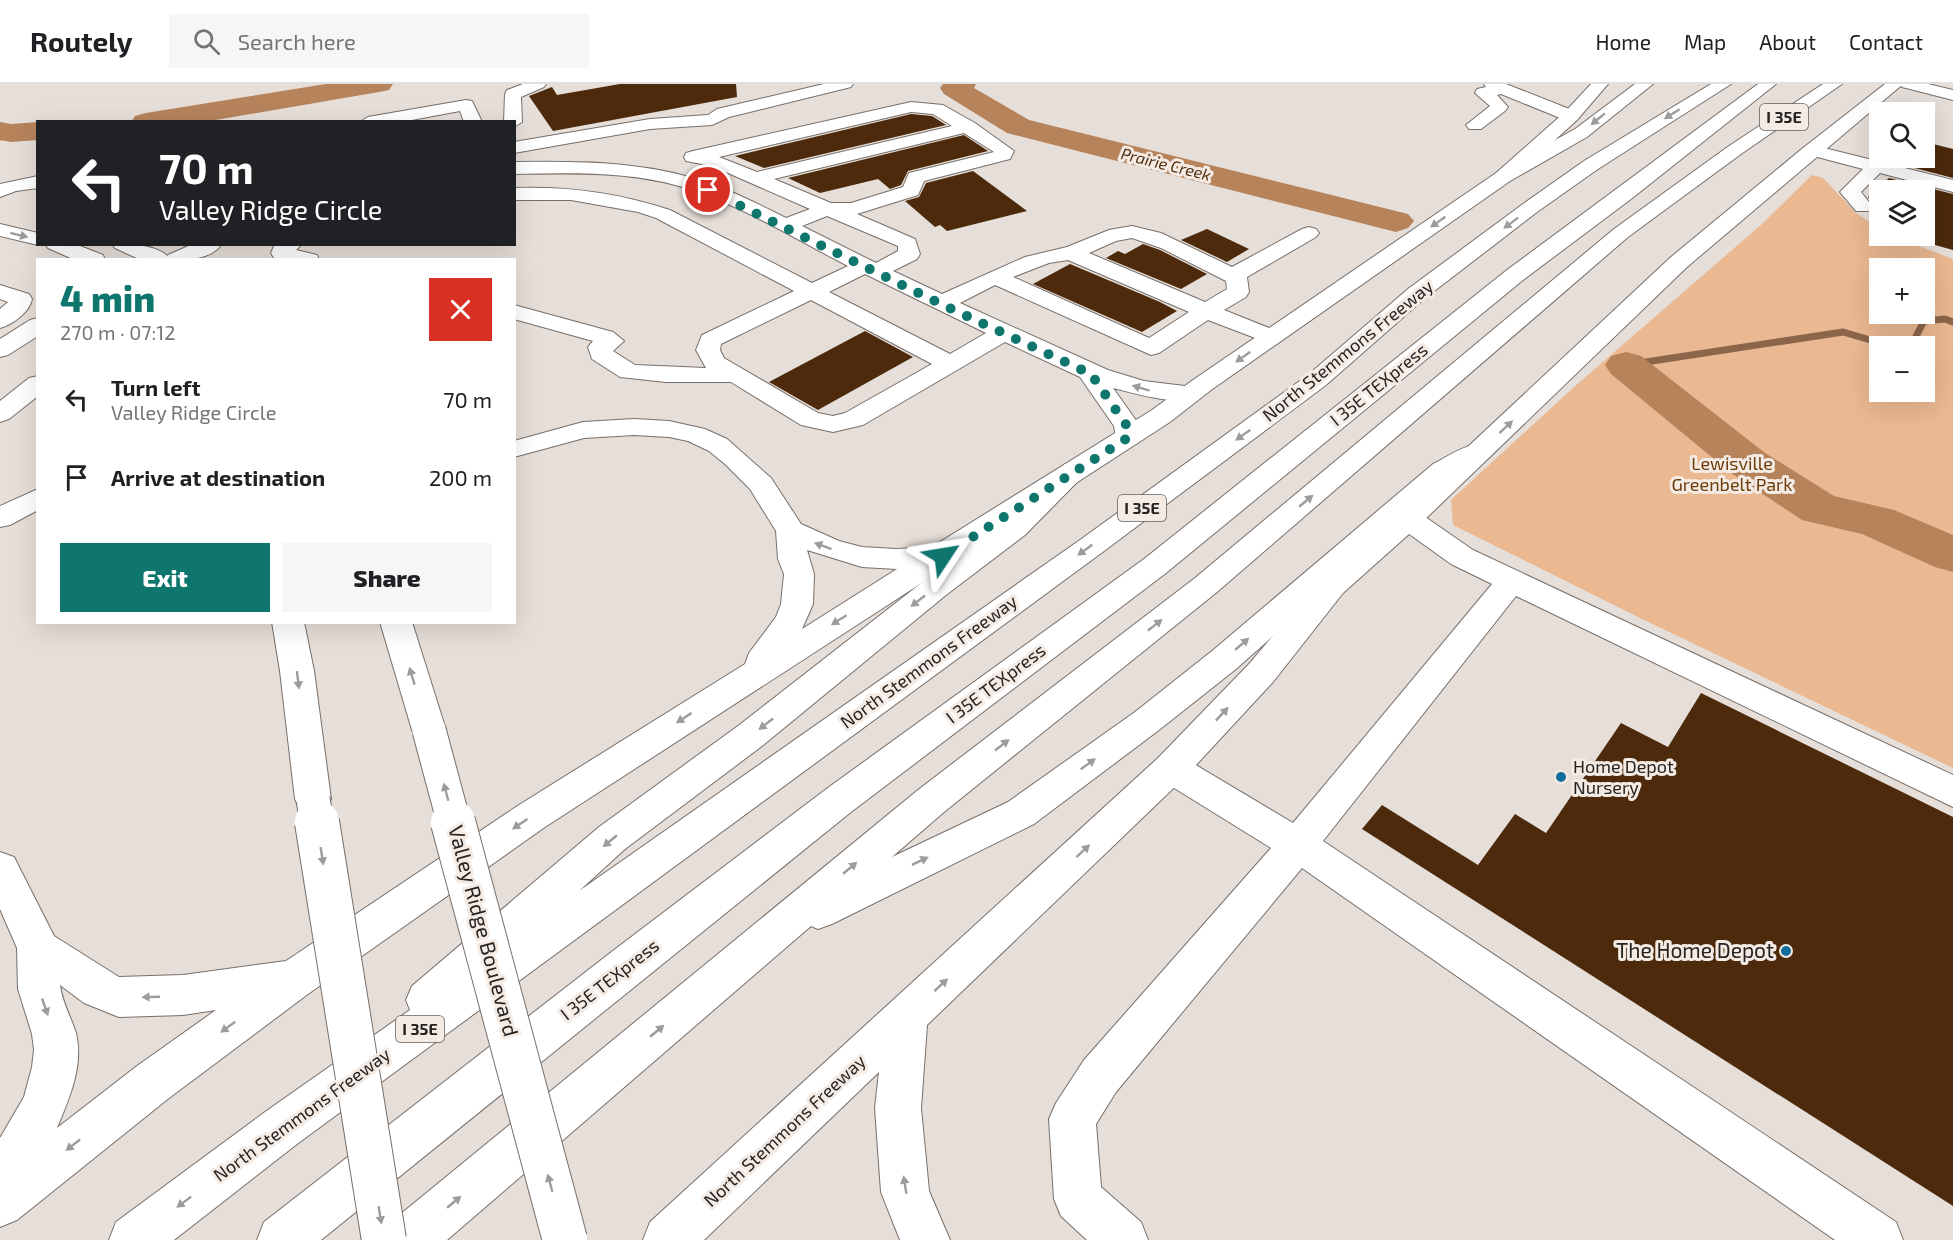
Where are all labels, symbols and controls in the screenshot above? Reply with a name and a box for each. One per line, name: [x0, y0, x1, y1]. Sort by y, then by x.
search box: [169, 14, 589, 68]
text: Routely: [30, 24, 133, 58]
icon: search: [190, 25, 223, 58]
text: Search here: [238, 28, 356, 54]
text: Home: [1595, 29, 1651, 54]
text: Map: [1684, 29, 1726, 54]
text: About: [1759, 29, 1816, 54]
text: Contact: [1849, 29, 1923, 54]
map controls: [1869, 102, 1935, 402]
button: search: [1869, 102, 1935, 168]
road number: I 35E: [1760, 104, 1808, 130]
one-way arrow: [1664, 108, 1680, 119]
one-way arrow: [1591, 113, 1606, 125]
text: 70 m: [159, 142, 254, 192]
water label: Prairie Creek: [1119, 143, 1213, 184]
icon: left: [60, 144, 138, 222]
pin: [682, 164, 733, 215]
icon: arrive: [691, 173, 724, 206]
button: layers: [1869, 180, 1935, 246]
text: Valley Ridge Circle: [159, 193, 382, 225]
one-way arrow: [1430, 216, 1446, 228]
one-way arrow: [1503, 216, 1518, 228]
one-way arrow: [10, 230, 28, 240]
button: +: [1869, 258, 1935, 324]
street label: North Stemmons Freeway: [1258, 274, 1438, 426]
text: 4 min: [60, 276, 155, 319]
button: close: [429, 278, 492, 341]
text: 270 m · 07:12: [60, 320, 175, 344]
button: −: [1869, 336, 1935, 402]
street label: I 35E TEXpress: [1325, 338, 1432, 430]
one-way arrow: [1235, 351, 1251, 363]
text: Turn left: [111, 374, 200, 400]
icon: left: [60, 383, 93, 416]
one-way arrow: [1132, 383, 1150, 392]
text: 70 m: [443, 386, 492, 412]
text: Valley Ridge Circle: [111, 400, 276, 424]
one-way arrow: [1498, 420, 1512, 434]
one-way arrow: [1235, 428, 1250, 440]
park label: Lewisville Greenbelt Park: [1672, 452, 1792, 495]
icon: arrive: [60, 461, 93, 494]
text: Arrive at destination: [111, 464, 325, 490]
text: 200 m: [429, 464, 492, 490]
road number: I 35E: [1118, 495, 1166, 521]
one-way arrow: [1298, 495, 1313, 508]
position arrow: [911, 524, 975, 588]
one-way arrow: [814, 540, 832, 550]
button: Exit: [60, 543, 270, 612]
button: Share: [282, 543, 492, 612]
one-way arrow: [1078, 544, 1094, 556]
street label: North Stemmons Freeway: [836, 589, 1022, 733]
one-way arrow: [910, 595, 925, 607]
one-way arrow: [831, 615, 847, 626]
one-way arrow: [1148, 620, 1163, 632]
one-way arrow: [1235, 638, 1250, 651]
street label: I 35E TEXpress: [941, 639, 1050, 728]
one-way arrow: [407, 667, 416, 685]
one-way arrow: [293, 671, 303, 690]
one-way arrow: [1215, 707, 1229, 722]
one-way arrow: [676, 712, 692, 723]
one-way arrow: [758, 717, 773, 729]
one-way arrow: [994, 739, 1010, 752]
place label: Home Depot Nursery: [1573, 755, 1674, 798]
one-way arrow: [1080, 758, 1096, 770]
marker: Home Depot Nursery: [1554, 770, 1568, 784]
one-way arrow: [440, 783, 450, 801]
one-way arrow: [513, 818, 529, 830]
street label: Valley Ridge Boulevard: [444, 822, 525, 1039]
one-way arrow: [602, 834, 618, 847]
one-way arrow: [1075, 845, 1090, 858]
one-way arrow: [318, 847, 327, 866]
one-way arrow: [912, 857, 929, 866]
one-way arrow: [842, 862, 857, 875]
street label: I 35E TEXpress: [556, 934, 663, 1025]
place label: The Home Depot: [1616, 937, 1774, 962]
marker: The Home Depot: [1779, 944, 1793, 958]
one-way arrow: [933, 978, 947, 992]
one-way arrow: [142, 992, 161, 1001]
one-way arrow: [41, 998, 51, 1016]
road number: I 35E: [396, 1016, 444, 1042]
one-way arrow: [221, 1021, 237, 1033]
one-way arrow: [649, 1025, 664, 1038]
street label: North Stemmons Freeway: [209, 1042, 395, 1186]
street label: North Stemmons Freeway: [699, 1049, 870, 1211]
one-way arrow: [66, 1139, 81, 1151]
one-way arrow: [545, 1174, 555, 1193]
one-way arrow: [901, 1176, 910, 1195]
one-way arrow: [177, 1196, 193, 1208]
one-way arrow: [446, 1196, 461, 1209]
one-way arrow: [376, 1205, 385, 1224]

